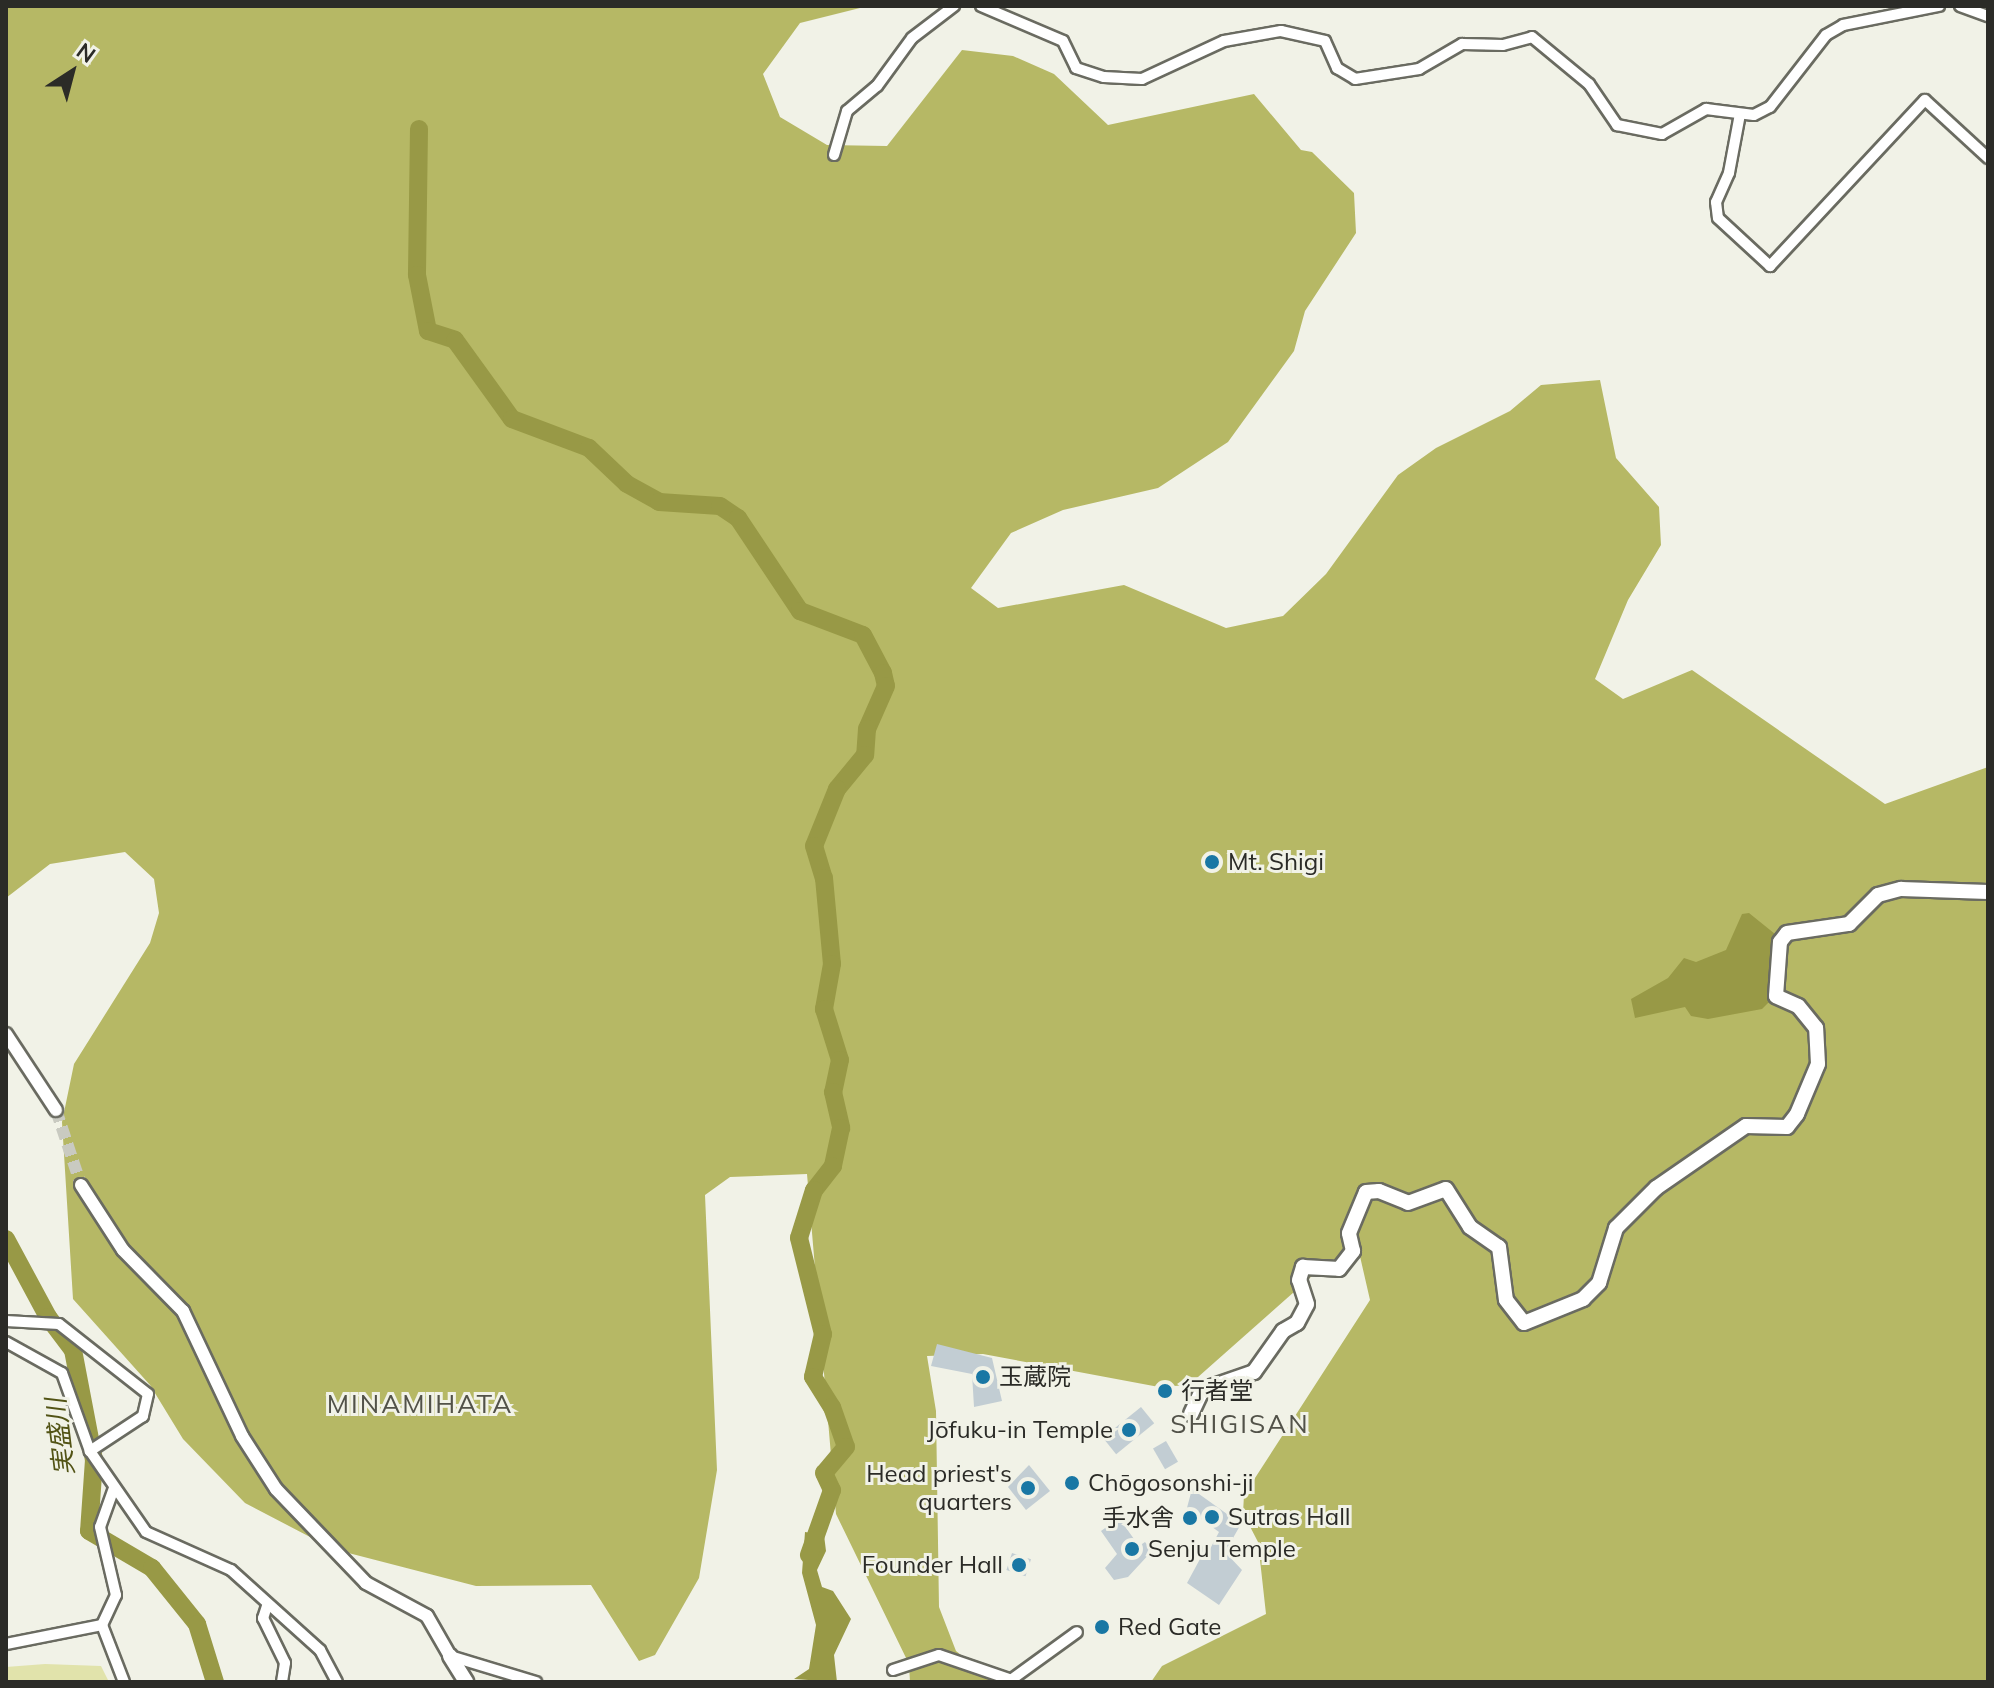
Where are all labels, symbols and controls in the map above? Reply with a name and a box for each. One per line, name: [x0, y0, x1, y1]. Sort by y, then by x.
north arrow: [32, 32, 112, 112]
text: N: [71, 36, 101, 69]
place label: Mt. Shigi: [1228, 848, 1324, 876]
marker: Mt. Shigi: [1203, 853, 1221, 871]
place label: 玉蔵院: [999, 1363, 1071, 1391]
marker: 玉蔵院: [974, 1368, 992, 1386]
place label: 行者堂: [1181, 1377, 1253, 1405]
marker: 行者堂: [1156, 1382, 1174, 1400]
district label: MINAMIHATA: [327, 1388, 513, 1420]
water label: 実盛川: [40, 1396, 80, 1478]
district label: SHIGISAN: [1170, 1408, 1310, 1440]
place label: Jōfuku-in Temple: [927, 1416, 1113, 1444]
marker: Jōfuku-in Temple: [1120, 1421, 1138, 1439]
place label: Head priest's quarters: [866, 1460, 1012, 1516]
place label: Chōgosonshi-ji: [1088, 1469, 1253, 1497]
marker: Chōgosonshi-ji: [1063, 1474, 1081, 1492]
marker: Head priest's quarters: [1019, 1479, 1037, 1497]
place label: Sutras Hall: [1228, 1503, 1351, 1531]
place label: 手水舎: [1102, 1504, 1174, 1532]
marker: Sutras Hall: [1203, 1508, 1221, 1526]
marker: 手水舎: [1181, 1509, 1199, 1527]
place label: Senju Temple: [1148, 1535, 1296, 1563]
marker: Senju Temple: [1123, 1540, 1141, 1558]
place label: Founder Hall: [862, 1551, 1003, 1579]
marker: Founder Hall: [1010, 1556, 1028, 1574]
place label: Red Gate: [1118, 1613, 1221, 1641]
marker: Red Gate: [1093, 1618, 1111, 1636]

